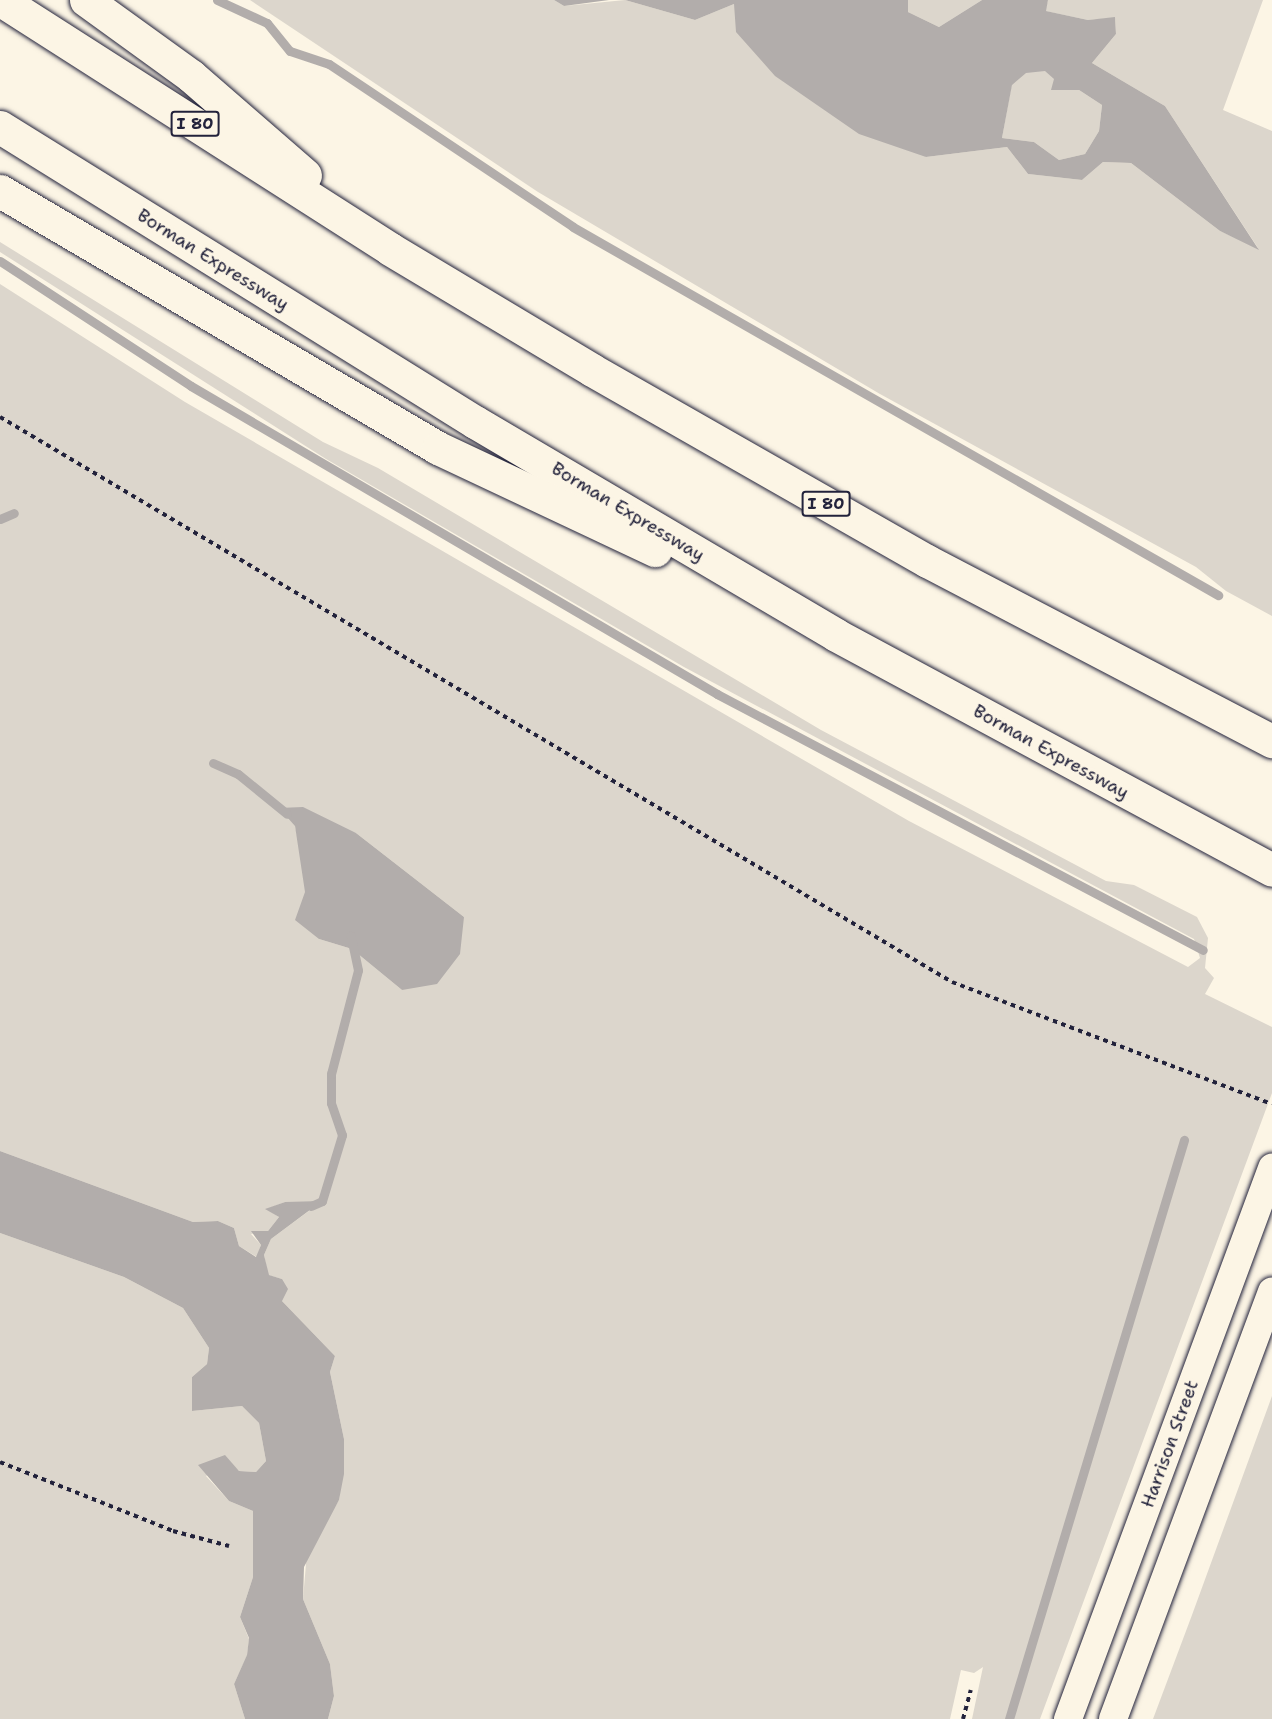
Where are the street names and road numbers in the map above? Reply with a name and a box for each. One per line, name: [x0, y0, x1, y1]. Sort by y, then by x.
road number: I 80: [170, 111, 220, 137]
street label: Borman Expressway: [133, 205, 293, 315]
street label: Borman Expressway: [548, 458, 708, 566]
road number: I 80: [800, 491, 852, 517]
street label: Borman Expressway: [969, 700, 1133, 804]
street label: Harrison Street: [1137, 1377, 1203, 1511]

